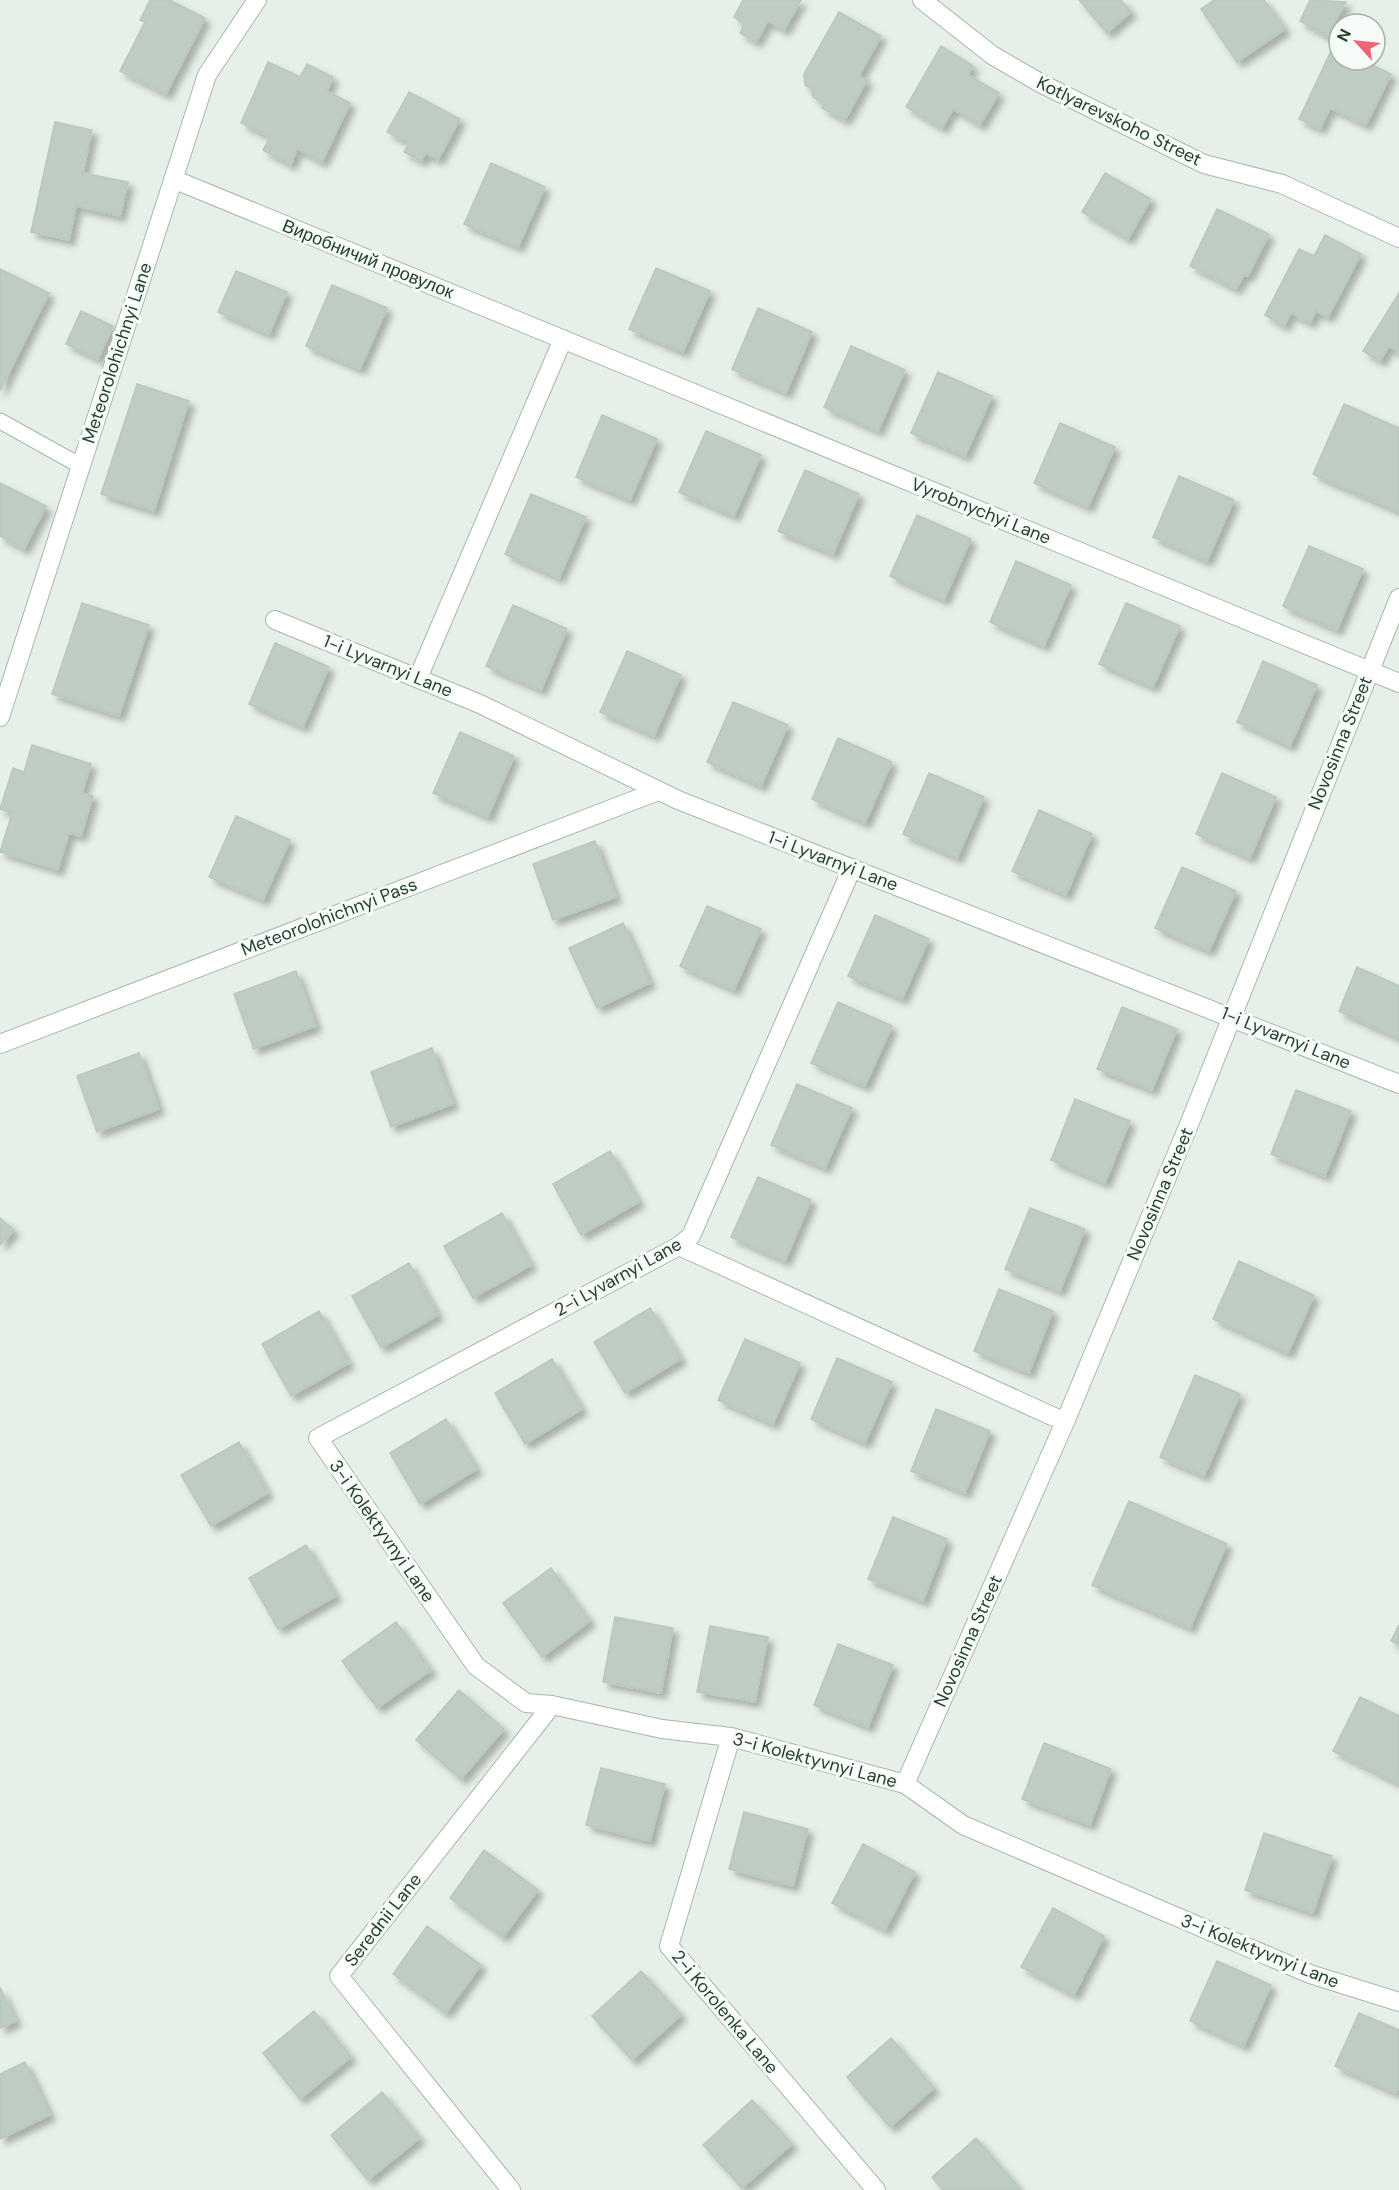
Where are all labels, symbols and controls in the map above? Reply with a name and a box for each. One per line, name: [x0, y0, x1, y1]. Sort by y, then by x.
north arrow: [1327, 12, 1387, 72]
text: N: [1332, 25, 1356, 45]
street label: Kotlyarevskoho Street: [1033, 71, 1205, 171]
street label: Виробничий провулок: [279, 214, 457, 304]
street label: Meteorolohichnyi Lane: [76, 260, 158, 446]
street label: Vyrobnychyi Lane: [907, 472, 1055, 550]
street label: 1-i Lyvarnyi Lane: [320, 629, 456, 703]
street label: Novosinna Street: [1302, 673, 1378, 813]
street label: 1-i Lyvarnyi Lane: [765, 825, 901, 897]
street label: Meteorolohichnyi Pass: [237, 872, 421, 962]
street label: 1-i Lyvarnyi Lane: [1218, 1001, 1354, 1075]
street label: Novosinna Street: [1121, 1124, 1199, 1264]
street label: 2-i Lyvarnyi Lane: [550, 1232, 686, 1322]
street label: 3-i Kolektyvnyi Lane: [324, 1455, 440, 1607]
street label: Novosinna Street: [928, 1571, 1008, 1711]
street label: 3-i Kolektyvnyi Lane: [730, 1727, 900, 1793]
street label: Serednii Lane: [339, 1868, 427, 1972]
street label: 3-i Kolektyvnyi Lane: [1177, 1908, 1343, 1994]
street label: 2-i Korolenka Lane: [666, 1945, 784, 2079]

